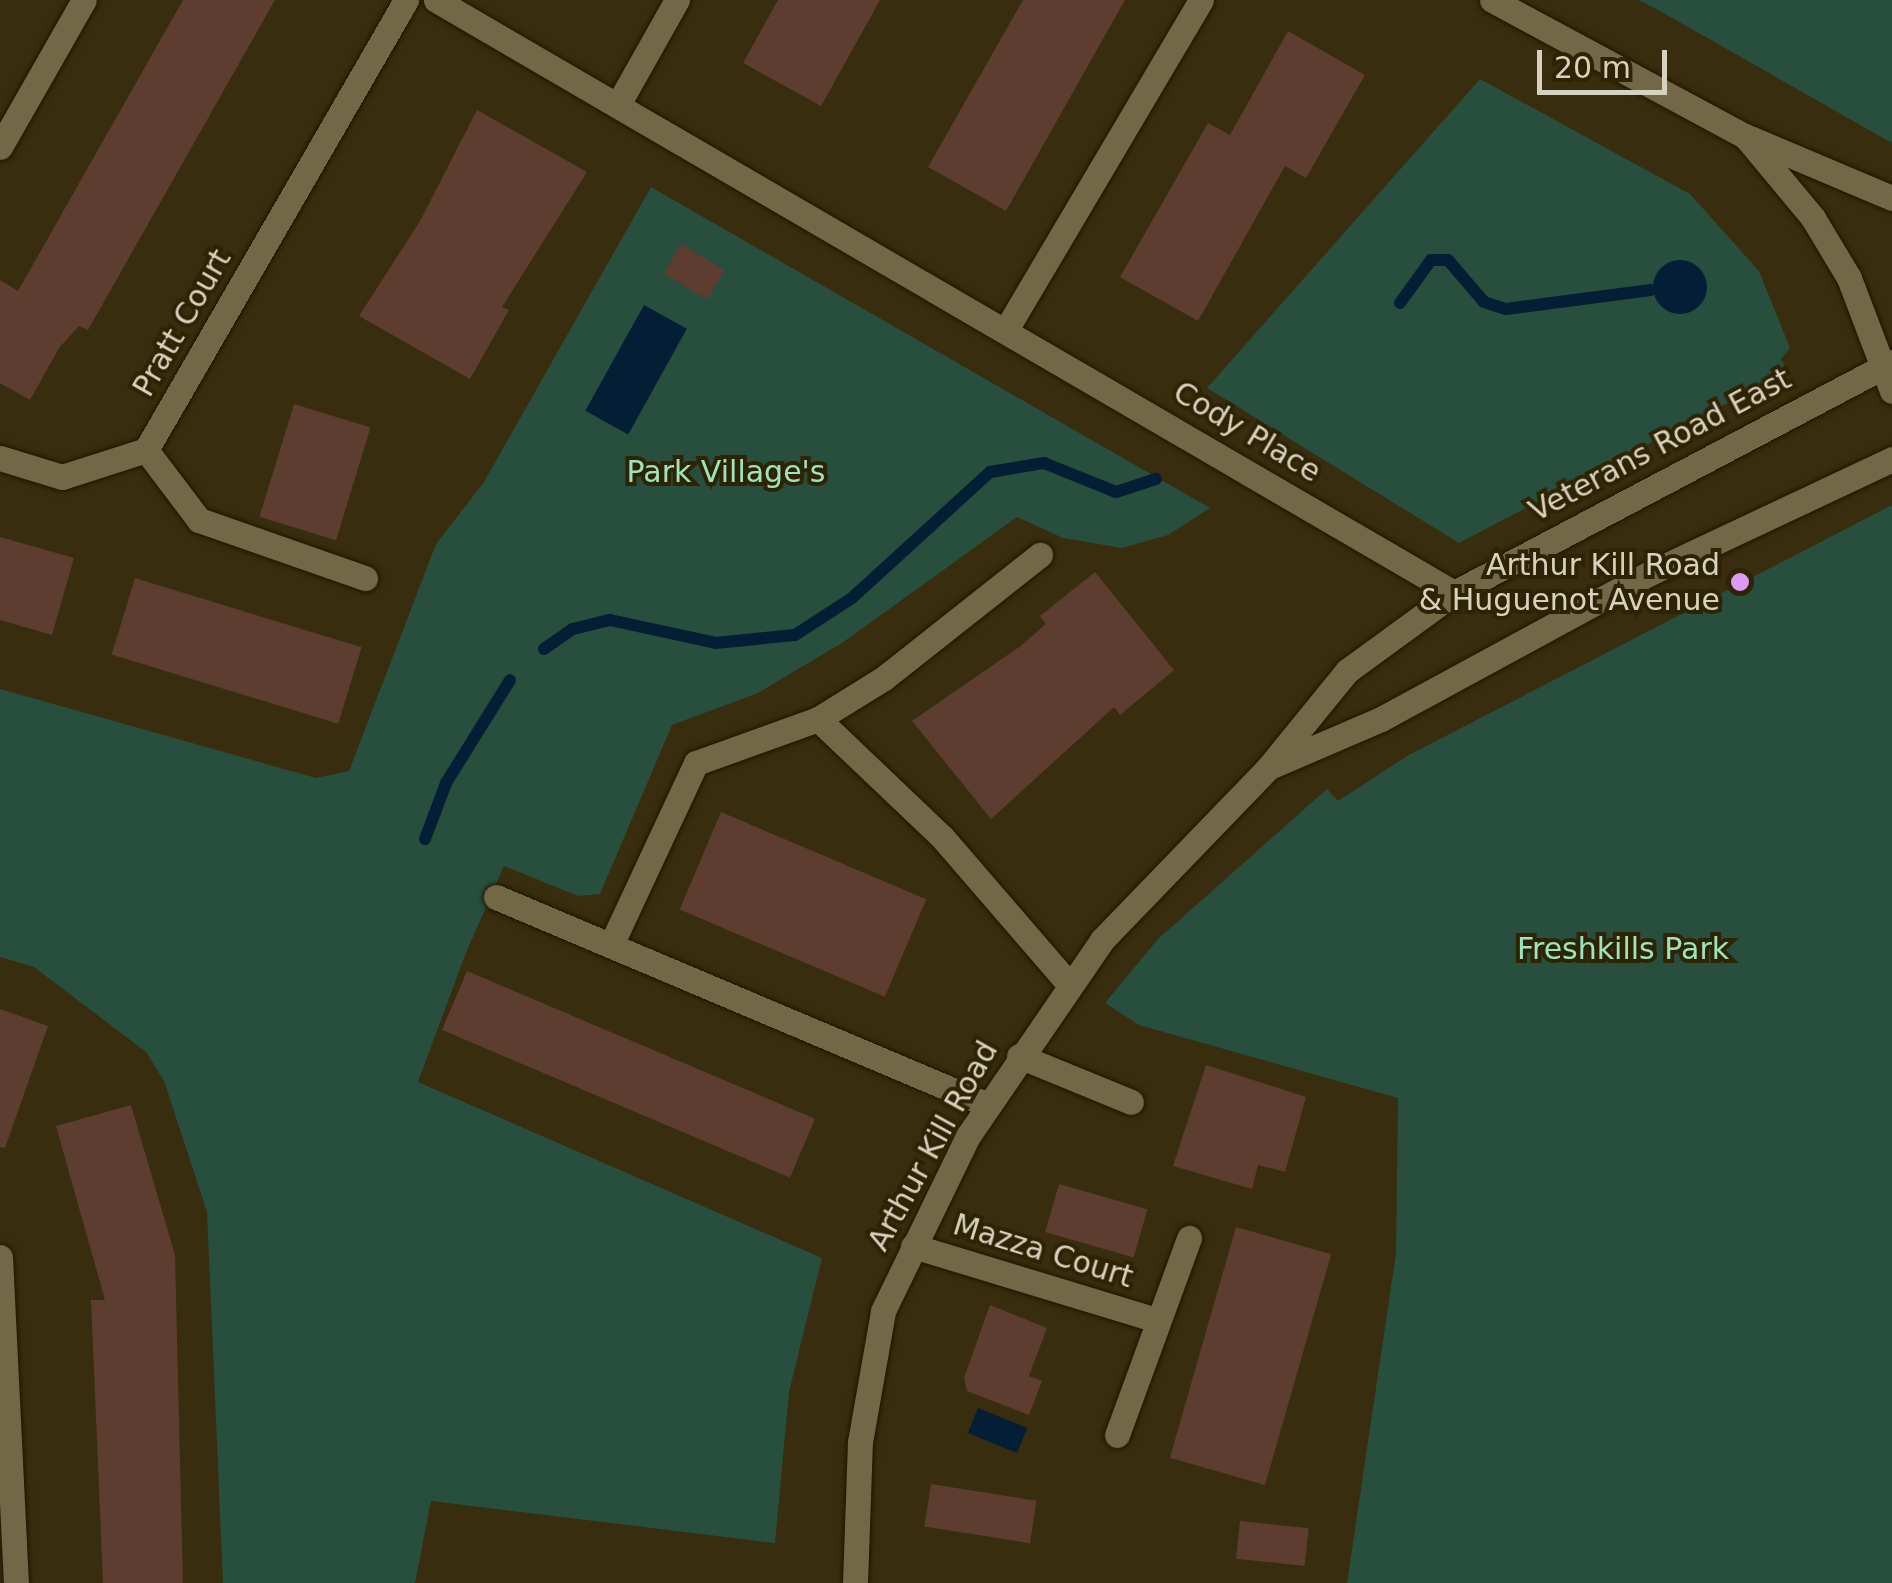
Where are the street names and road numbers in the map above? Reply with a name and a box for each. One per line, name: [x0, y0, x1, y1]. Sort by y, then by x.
street label: Pratt Court: [125, 243, 239, 403]
street label: Veterans Road East: [1523, 361, 1797, 529]
street label: Cody Place: [1167, 374, 1327, 490]
street label: Arthur Kill Road: [861, 1035, 1005, 1257]
street label: Mazza Court: [949, 1207, 1137, 1295]

